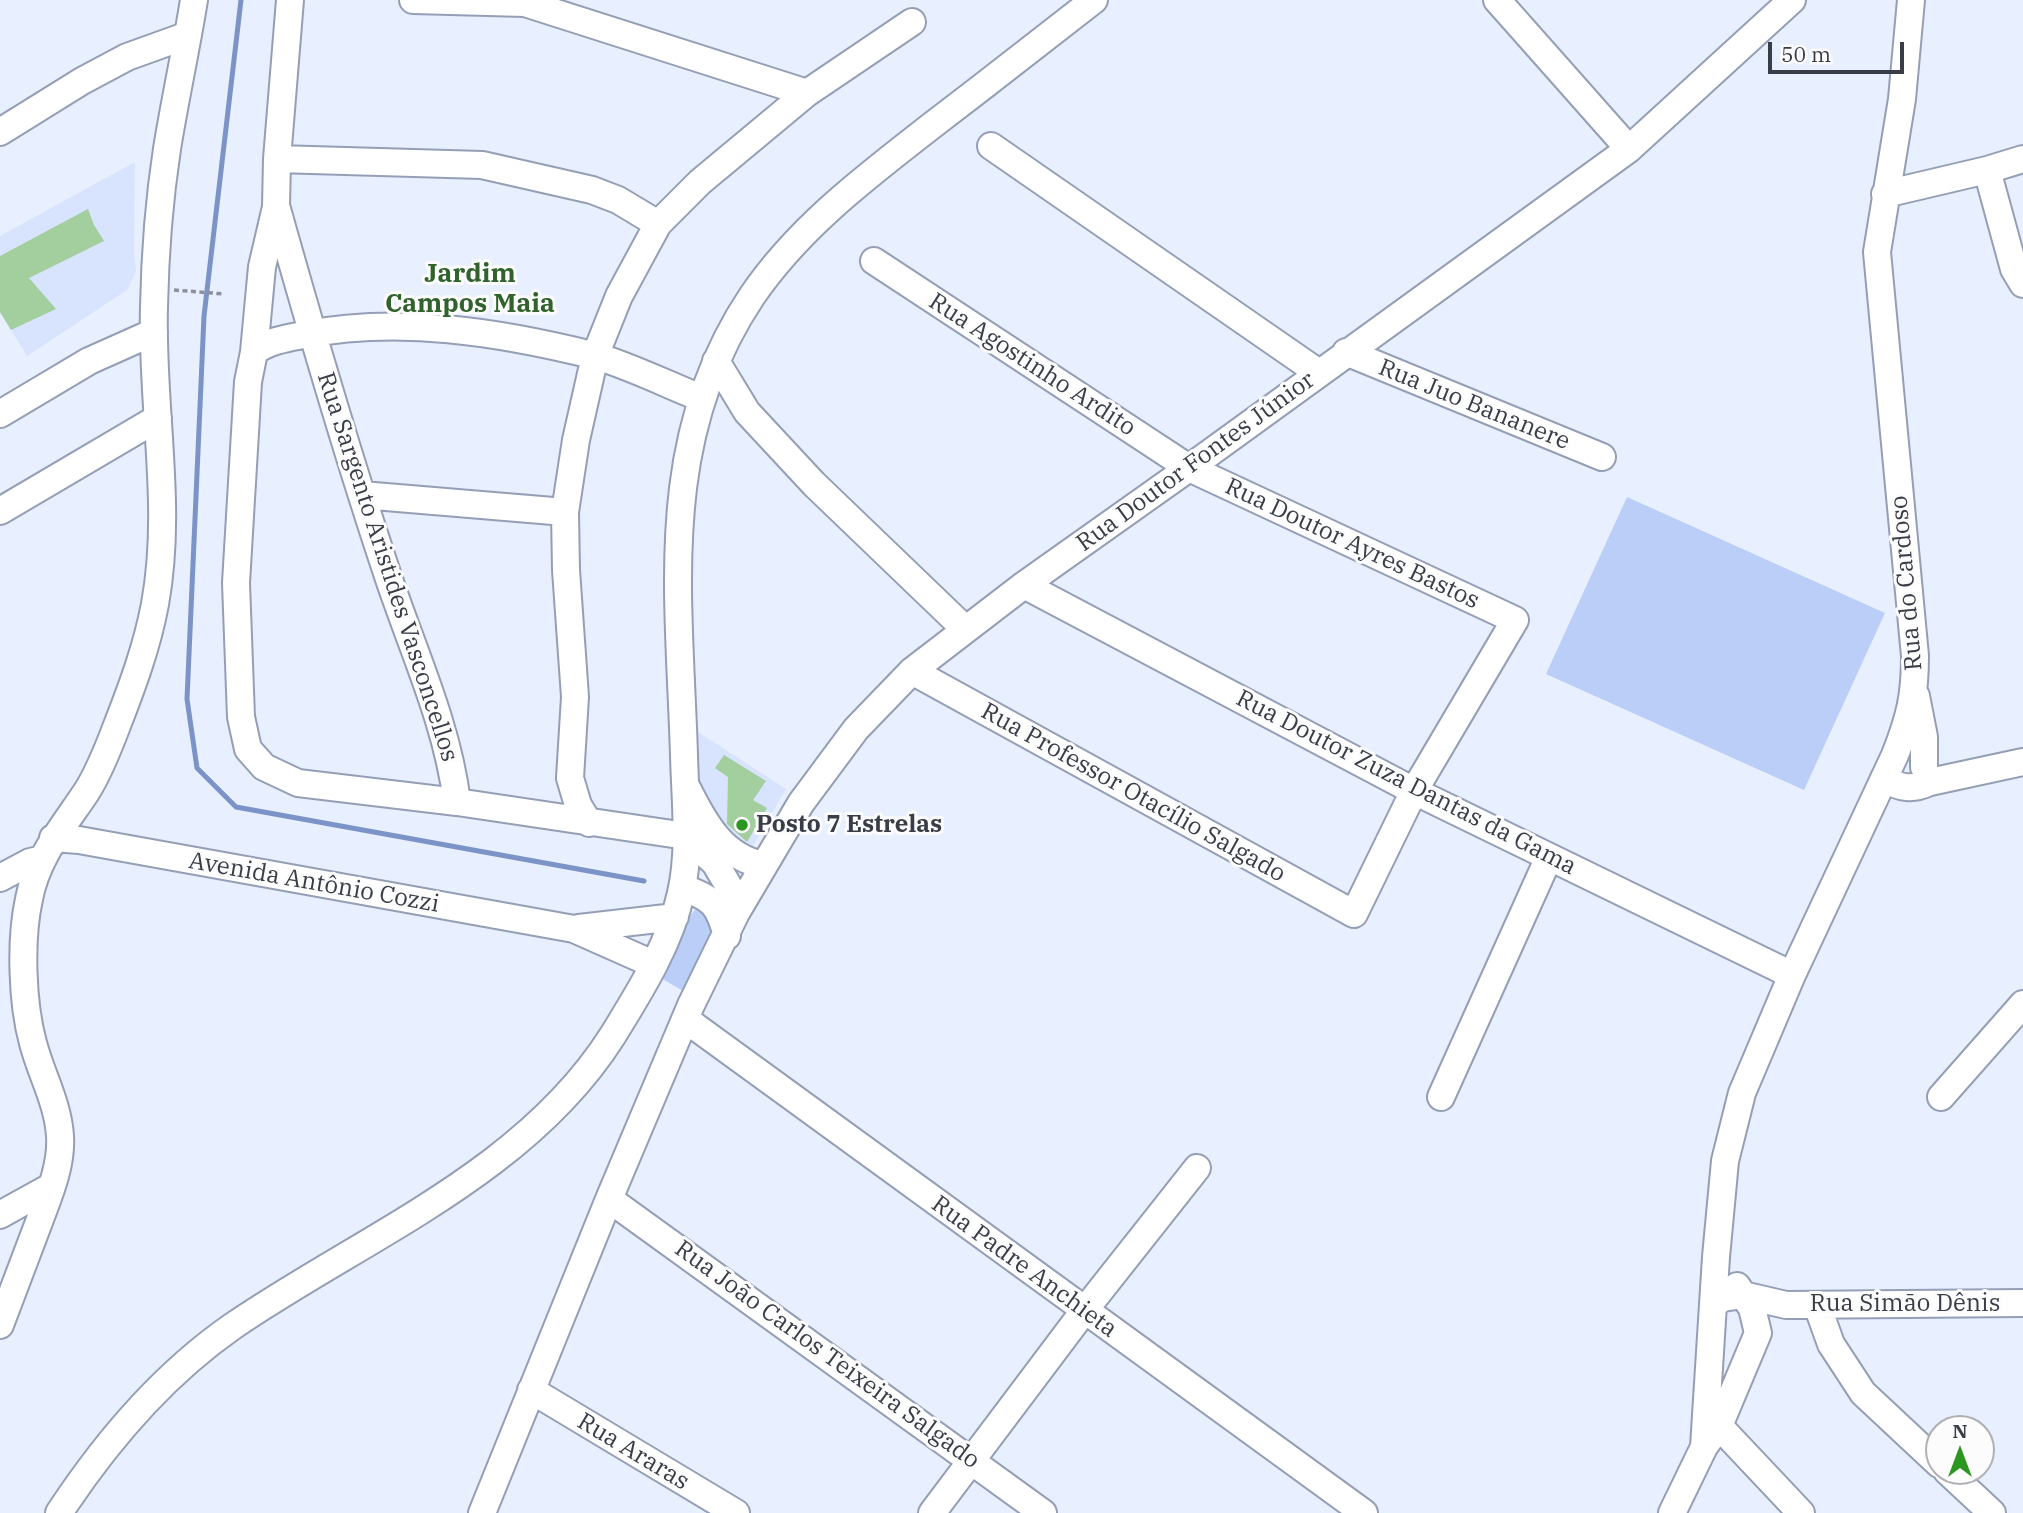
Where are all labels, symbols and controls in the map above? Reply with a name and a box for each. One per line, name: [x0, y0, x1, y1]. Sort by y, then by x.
scale bar: [1771, 28, 1908, 72]
text: 50 m: [1781, 40, 1831, 68]
district label: Jardim Campos Maia: [385, 258, 555, 320]
street label: Rua Agostinho Ardito: [923, 287, 1141, 443]
street label: Rua Juo Bananere: [1374, 354, 1574, 456]
street label: Rua Doutor Fontes Júnior: [1071, 366, 1321, 558]
street label: Rua Sargento Aristides Vasconcellos: [310, 369, 464, 765]
street label: Rua Doutor Ayres Bastos: [1220, 472, 1484, 616]
street label: Rua do Cardoso: [1885, 494, 1929, 672]
street label: Rua Doutor Zuza Dantas da Gama: [1231, 684, 1581, 882]
street label: Rua Professor Otacílio Salgado: [976, 697, 1290, 889]
place label: Posto 7 Estrelas: [756, 811, 942, 839]
marker: Posto 7 Estrelas: [734, 817, 750, 833]
street label: Avenida Antônio Cozzi: [187, 847, 441, 919]
street label: Rua Padre Anchieta: [926, 1190, 1122, 1344]
street label: Rua João Carlos Teixeira Salgado: [669, 1235, 985, 1475]
street label: Rua Simão Dênis: [1810, 1290, 2000, 1318]
street label: Rua Araras: [572, 1407, 694, 1497]
north arrow: [1925, 1415, 1995, 1485]
text: N: [1952, 1419, 1968, 1443]

